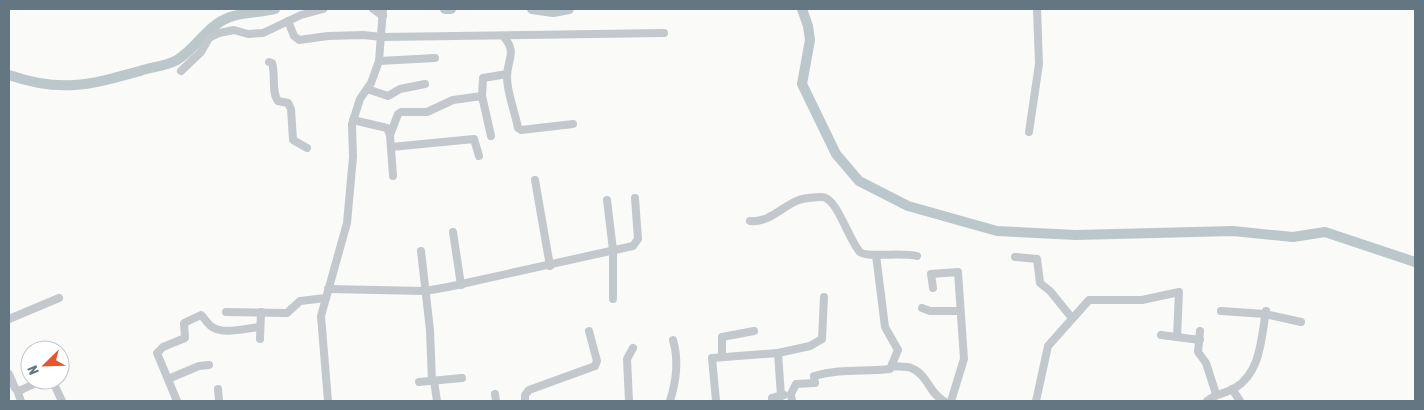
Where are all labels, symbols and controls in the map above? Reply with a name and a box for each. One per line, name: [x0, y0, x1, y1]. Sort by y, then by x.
north arrow: [20, 340, 70, 390]
text: N: [24, 363, 42, 377]

